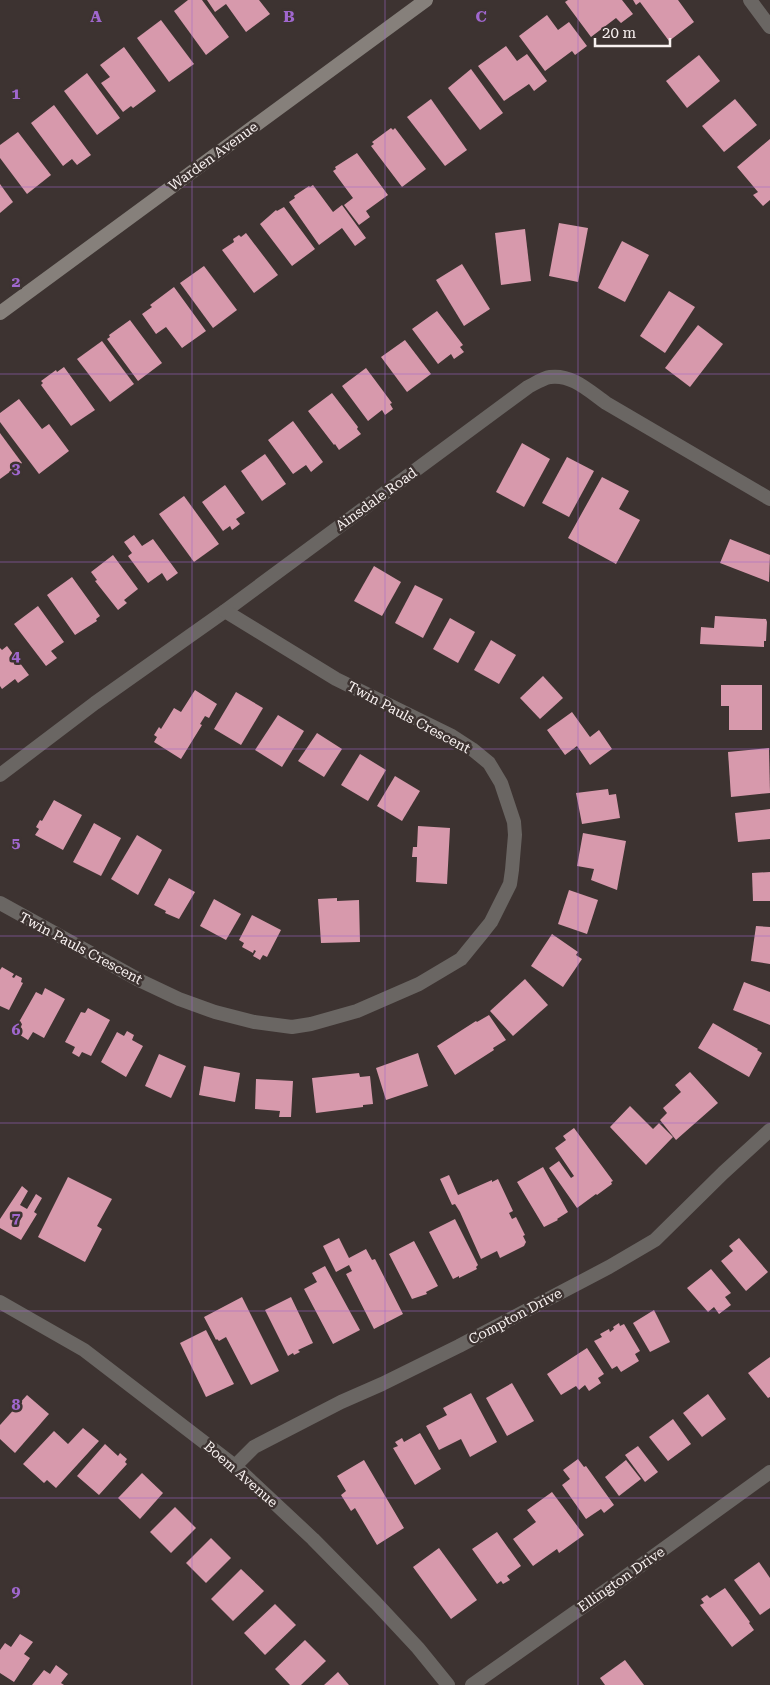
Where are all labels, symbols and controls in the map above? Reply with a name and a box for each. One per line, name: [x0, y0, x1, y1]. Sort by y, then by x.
text: A: [90, 7, 102, 26]
text: B: [283, 7, 295, 26]
text: C: [475, 7, 487, 26]
scale bar: [595, 15, 670, 47]
text: 20 m: [602, 24, 637, 42]
text: 1: [12, 84, 21, 103]
street label: Warden Avenue: [165, 118, 261, 194]
text: 2: [12, 272, 21, 291]
text: 3: [12, 459, 21, 478]
street label: Ainsdale Road: [332, 464, 420, 534]
text: 4: [12, 646, 21, 665]
street label: Twin Pauls Crescent: [345, 678, 473, 756]
text: 5: [12, 833, 21, 852]
street label: Twin Pauls Crescent: [17, 909, 145, 987]
text: 6: [12, 1020, 21, 1039]
text: 7: [12, 1208, 21, 1227]
street label: Compton Drive: [466, 1285, 565, 1347]
text: 8: [12, 1395, 21, 1414]
street label: Boem Avenue: [201, 1438, 281, 1510]
street label: Ellington Drive: [575, 1543, 668, 1615]
text: 9: [12, 1582, 21, 1601]

